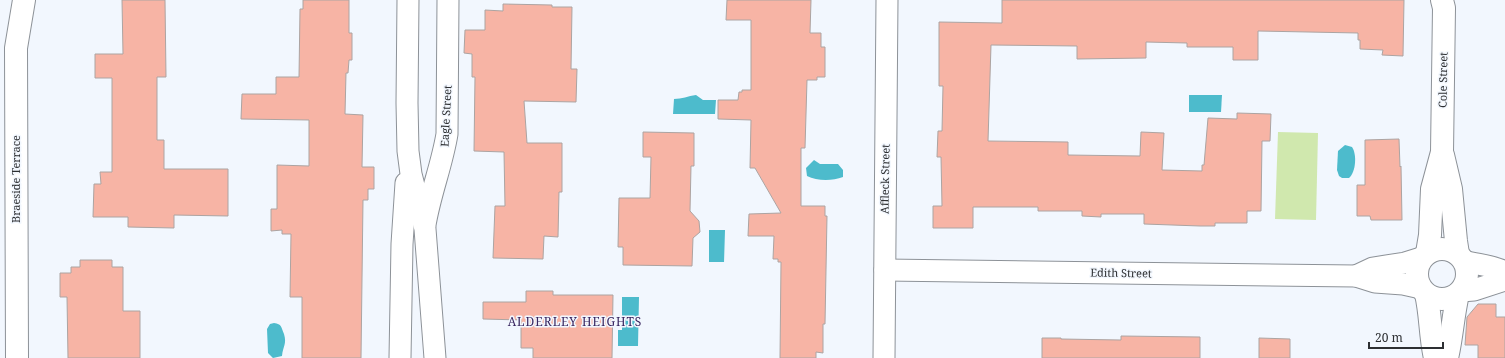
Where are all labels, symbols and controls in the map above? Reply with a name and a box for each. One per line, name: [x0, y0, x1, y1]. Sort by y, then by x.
street label: Cole Street: [1435, 52, 1450, 108]
street label: Eagle Street: [436, 85, 455, 147]
street label: Braeside Terrace: [8, 135, 23, 223]
street label: Affleck Street: [876, 144, 893, 214]
street label: Edith Street: [1090, 264, 1152, 281]
district label: ALDERLEY HEIGHTS: [508, 313, 642, 330]
scale bar: [1369, 324, 1443, 350]
text: 20 m: [1375, 329, 1403, 346]

